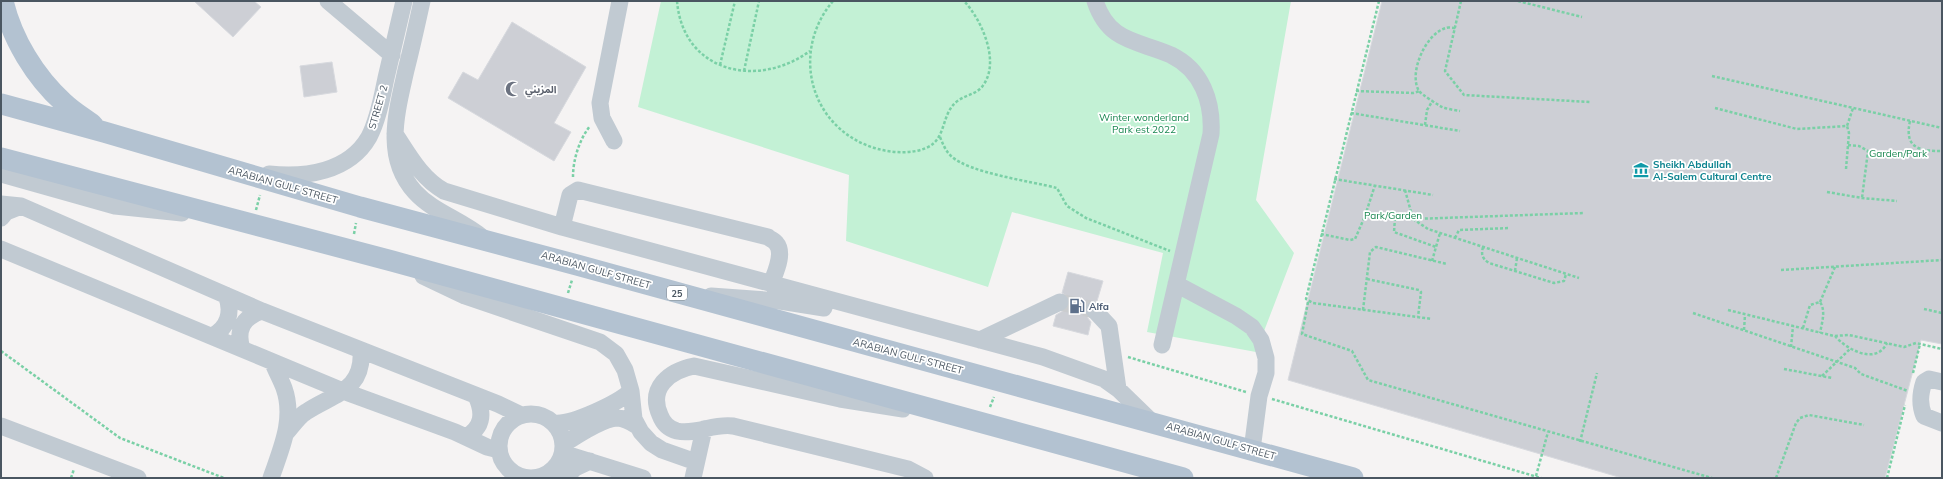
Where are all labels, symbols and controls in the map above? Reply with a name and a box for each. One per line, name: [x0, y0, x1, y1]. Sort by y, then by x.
mosque icon: المزيني: [504, 80, 522, 98]
street label: STREET 2: [366, 83, 390, 131]
place label: المزيني: [525, 83, 557, 98]
park label: Winter wonderland Park est 2022: [1099, 111, 1189, 136]
park label: Garden/Park: [1869, 147, 1928, 160]
place label: Sheikh Abdullah Al-Salem Cultural Centre: [1653, 158, 1772, 183]
museum icon: Sheikh Abdullah Al-Salem Cultural Centre: [1632, 161, 1650, 179]
street label: ARABIAN GULF STREET: [227, 163, 339, 207]
park label: Park/Garden: [1364, 209, 1422, 222]
street label: ARABIAN GULF STREET: [540, 248, 652, 292]
road number: 25: [667, 286, 687, 300]
fuel station icon: Alfa: [1068, 297, 1086, 315]
place label: Alfa: [1089, 300, 1109, 313]
street label: ARABIAN GULF STREET: [852, 335, 964, 377]
street label: ARABIAN GULF STREET: [1165, 419, 1277, 463]

